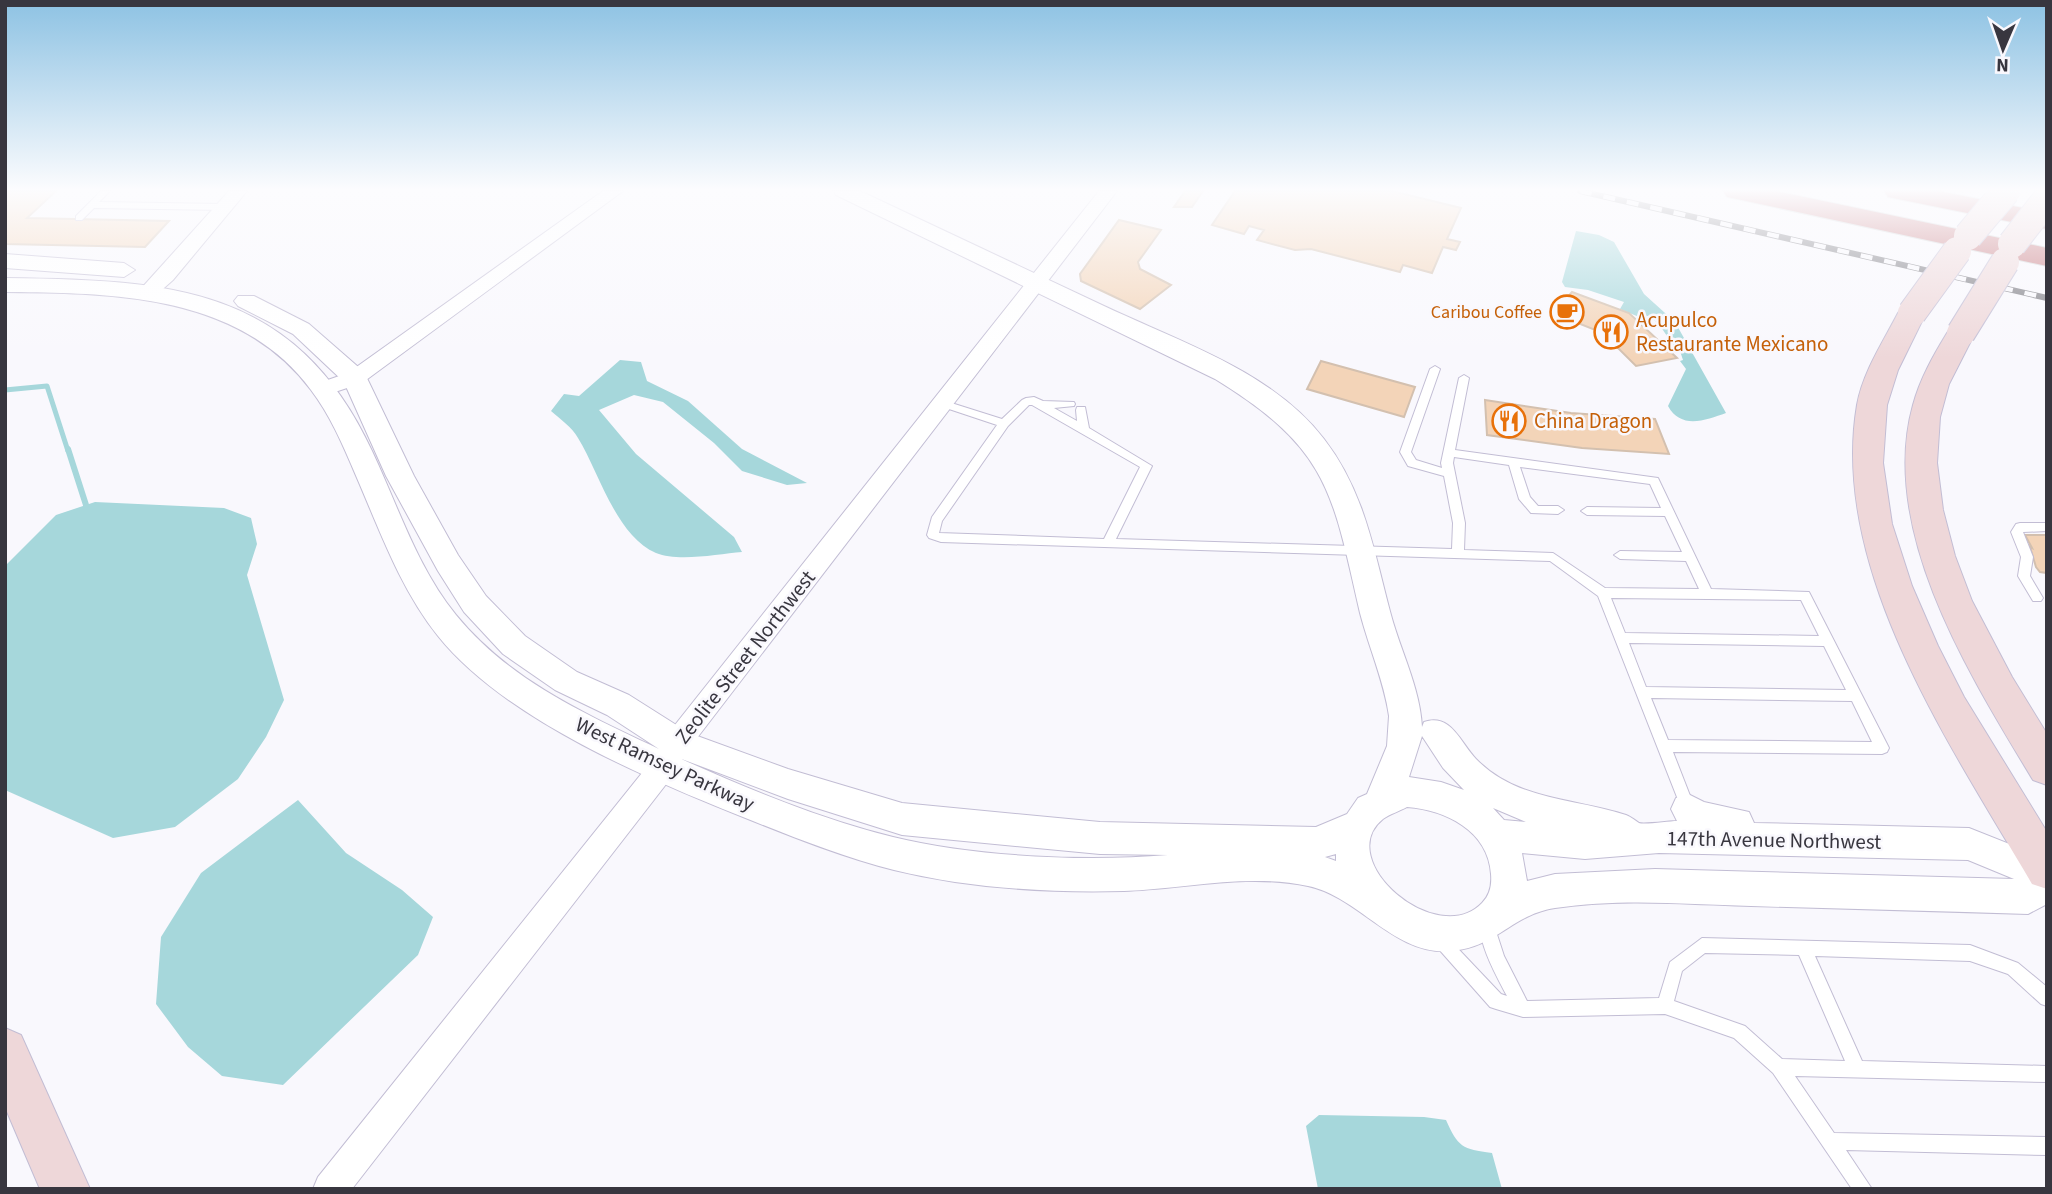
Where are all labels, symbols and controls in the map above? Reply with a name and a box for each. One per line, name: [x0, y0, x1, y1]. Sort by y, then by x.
north arrow: [1968, 14, 2038, 84]
text: N: [1996, 51, 2009, 78]
cafe icon: Caribou Coffee: [1548, 293, 1586, 331]
place label: Caribou Coffee: [1431, 300, 1542, 325]
place label: Acupulco Restaurante Mexicano: [1636, 305, 1828, 359]
restaurant icon: Acupulco Restaurante Mexicano: [1592, 313, 1630, 351]
restaurant icon: China Dragon: [1490, 402, 1528, 440]
place label: China Dragon: [1534, 406, 1652, 436]
street label: Zeolite Street Northwest: [668, 564, 822, 750]
street label: West Ramsey Parkway: [571, 709, 760, 819]
street label: 147th Avenue Northwest: [1666, 823, 1882, 857]

